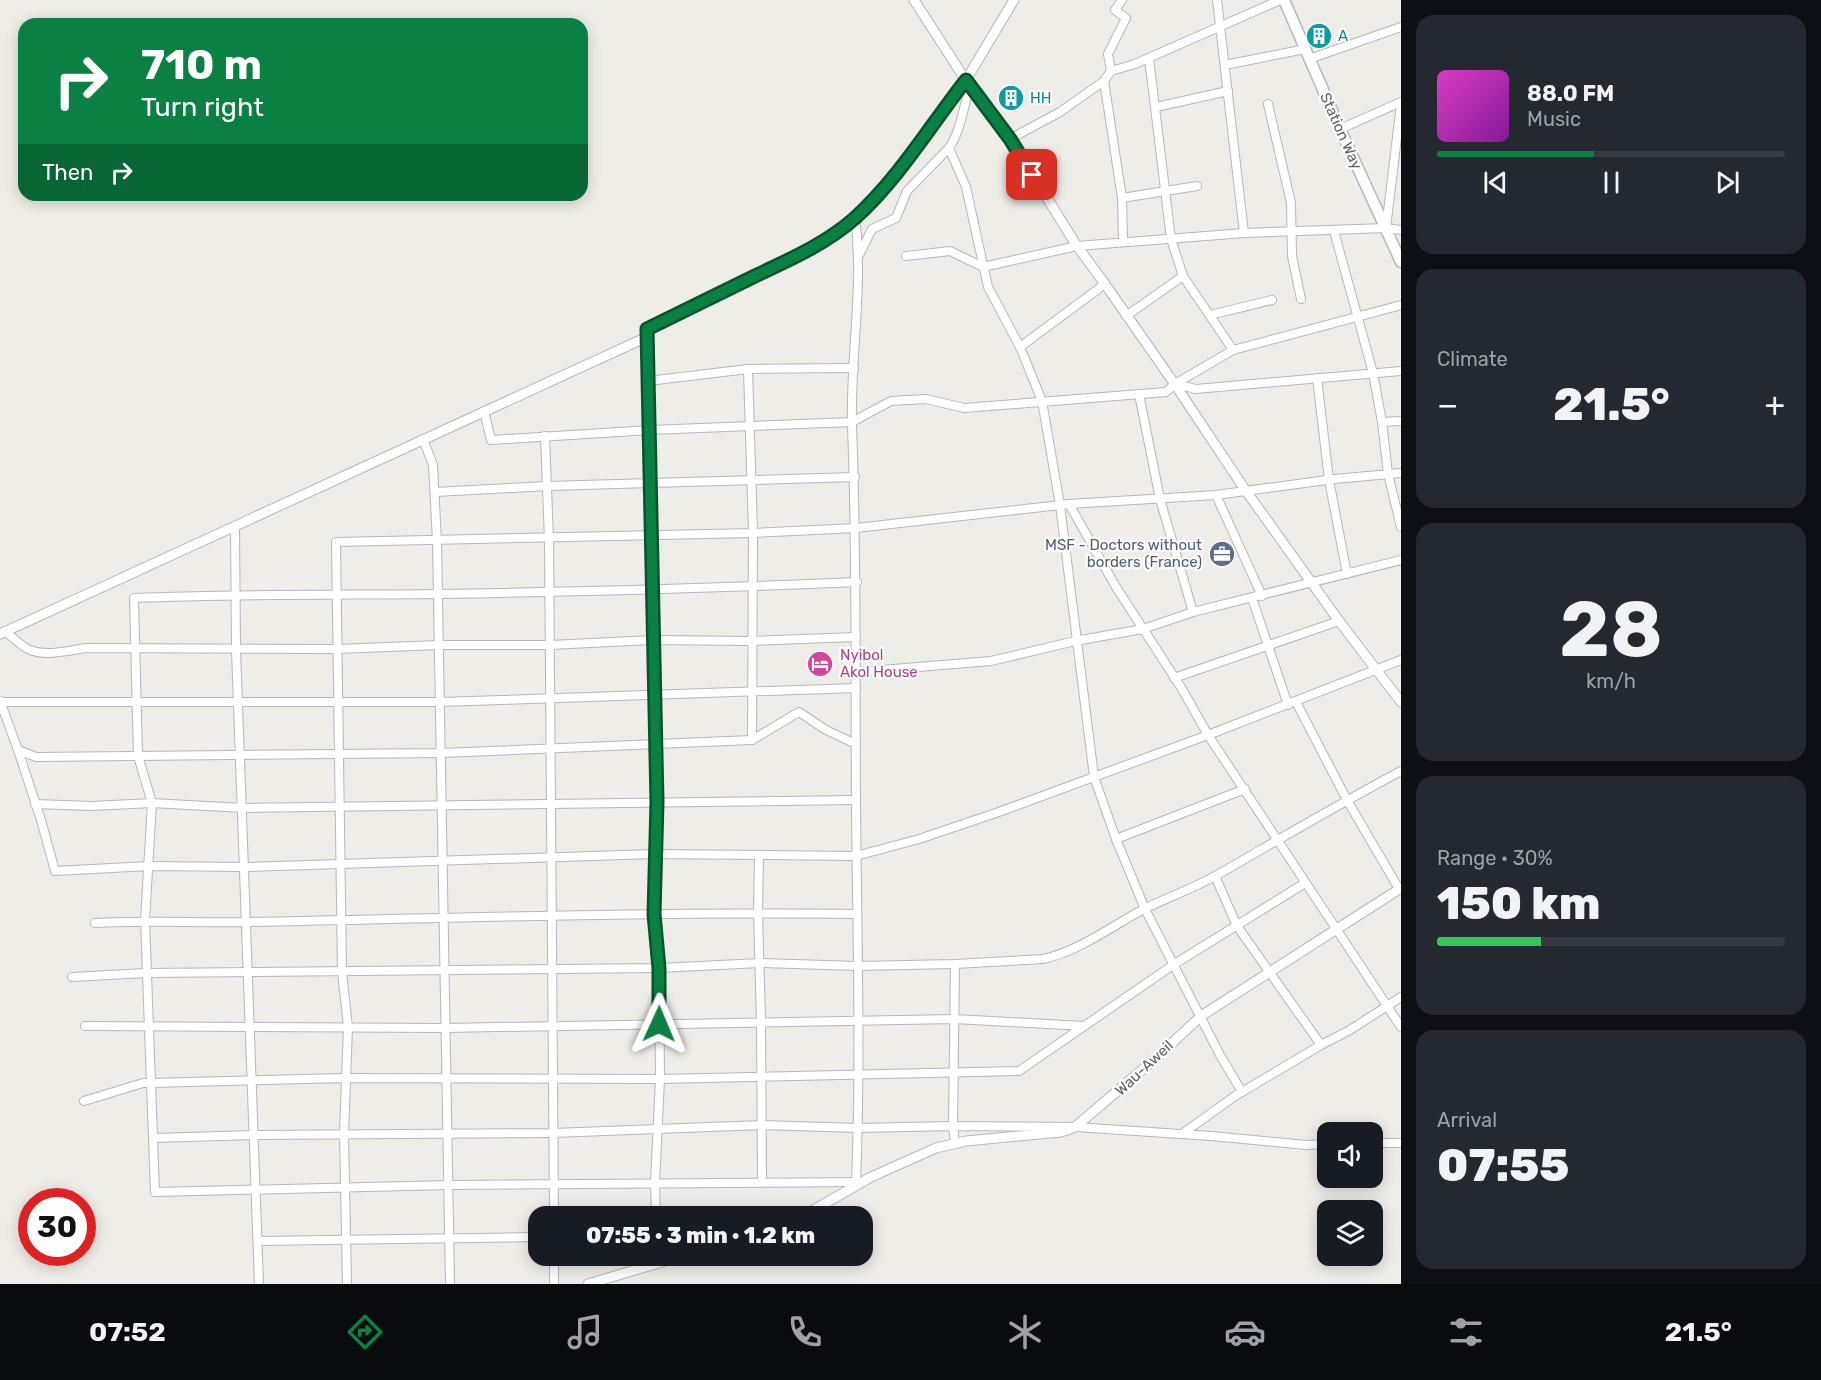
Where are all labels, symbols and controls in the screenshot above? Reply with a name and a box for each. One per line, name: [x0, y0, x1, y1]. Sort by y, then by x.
building icon: A: [1304, 21, 1334, 51]
place label: A: [1338, 27, 1348, 45]
text: 710 m: [141, 40, 262, 90]
icon: right: [42, 42, 120, 120]
text: 88.0 FM: [1527, 80, 1614, 107]
building icon: HH: [996, 83, 1026, 113]
place label: HH: [1030, 89, 1051, 107]
street label: Station Way: [1316, 90, 1366, 172]
text: Turn right: [141, 91, 264, 123]
text: Music: [1527, 107, 1581, 131]
pin: [1006, 149, 1057, 200]
icon: right: [105, 156, 138, 189]
icon: arrive: [1015, 158, 1048, 191]
text: Then: [42, 159, 93, 186]
icon: previous: [1479, 166, 1512, 199]
icon: pause: [1595, 166, 1628, 199]
icon: next: [1711, 166, 1744, 199]
text: Climate: [1437, 347, 1508, 371]
text: 21.5°: [1553, 378, 1670, 431]
text: −: [1437, 385, 1458, 424]
text: +: [1764, 385, 1785, 424]
place label: MSF - Doctors without borders (France): [1045, 536, 1202, 571]
office icon: MSF - Doctors without borders (France): [1207, 539, 1237, 569]
text: 28: [1559, 583, 1663, 676]
place label: Nyibol Akol House: [840, 646, 918, 681]
hotel icon: Nyibol Akol House: [805, 649, 835, 679]
text: km/h: [1586, 669, 1636, 693]
text: Range · 30%: [1437, 846, 1553, 870]
text: 150 km: [1437, 877, 1601, 930]
position arrow: [627, 992, 691, 1056]
street label: Wau-Aweil: [1111, 1036, 1177, 1100]
text: Arrival: [1437, 1108, 1497, 1132]
map controls: [1317, 1122, 1383, 1266]
button: sound: [1317, 1122, 1383, 1188]
text: 07:55: [1437, 1139, 1569, 1192]
speed limit sign: 30: [18, 1188, 96, 1266]
button: layers: [1317, 1200, 1383, 1266]
text: 07:55 · 3 min · 1.2 km: [586, 1222, 815, 1249]
icon: directions: [344, 1311, 386, 1353]
icon: music: [564, 1311, 606, 1353]
icon: phone: [784, 1311, 826, 1353]
icon: climate: [1004, 1311, 1046, 1353]
icon: car: [1224, 1311, 1266, 1353]
icon: filters: [1445, 1311, 1487, 1353]
text: 07:52: [89, 1316, 166, 1348]
text: 21.5°: [1665, 1316, 1732, 1348]

